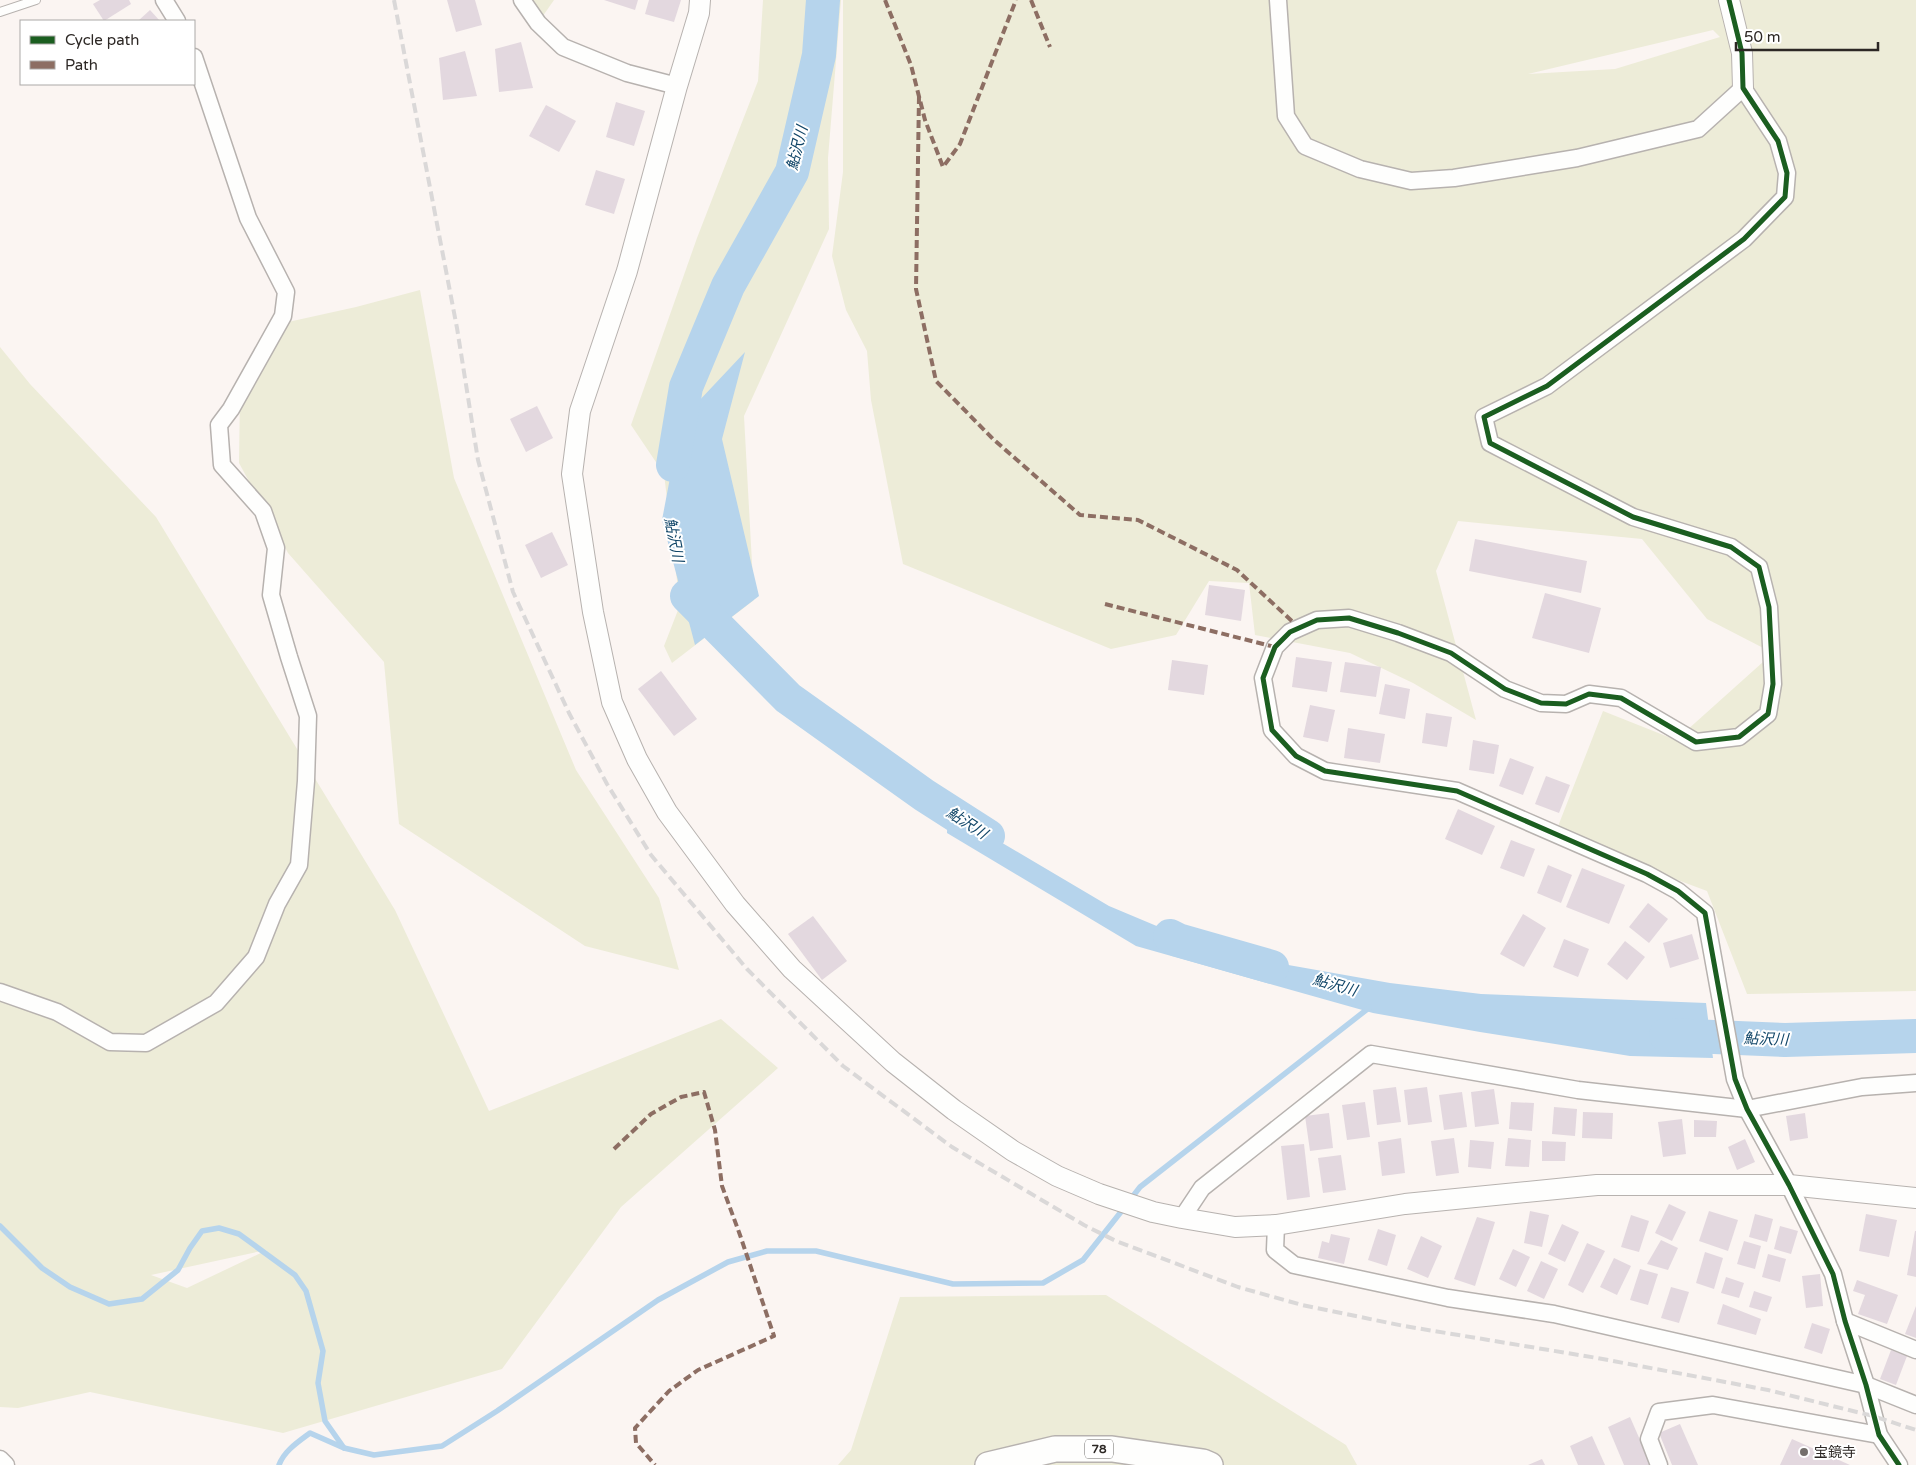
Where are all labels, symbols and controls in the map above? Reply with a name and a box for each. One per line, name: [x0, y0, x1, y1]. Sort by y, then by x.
legend: [20, 20, 195, 85]
scale bar: [1736, 20, 1878, 52]
text: 50 m: [1744, 28, 1781, 46]
text: Cycle path: [65, 31, 139, 49]
text: Path: [65, 56, 98, 74]
water label: 鮎沢川: [783, 122, 812, 172]
water label: 鮎沢川: [661, 516, 688, 566]
water label: 鮎沢川: [943, 803, 992, 844]
water label: 鮎沢川: [1311, 970, 1361, 1000]
water label: 鮎沢川: [1743, 1029, 1791, 1049]
road number: 78: [1085, 1440, 1113, 1458]
place label: 宝鏡寺: [1814, 1444, 1856, 1461]
marker: 宝鏡寺: [1798, 1446, 1810, 1458]

